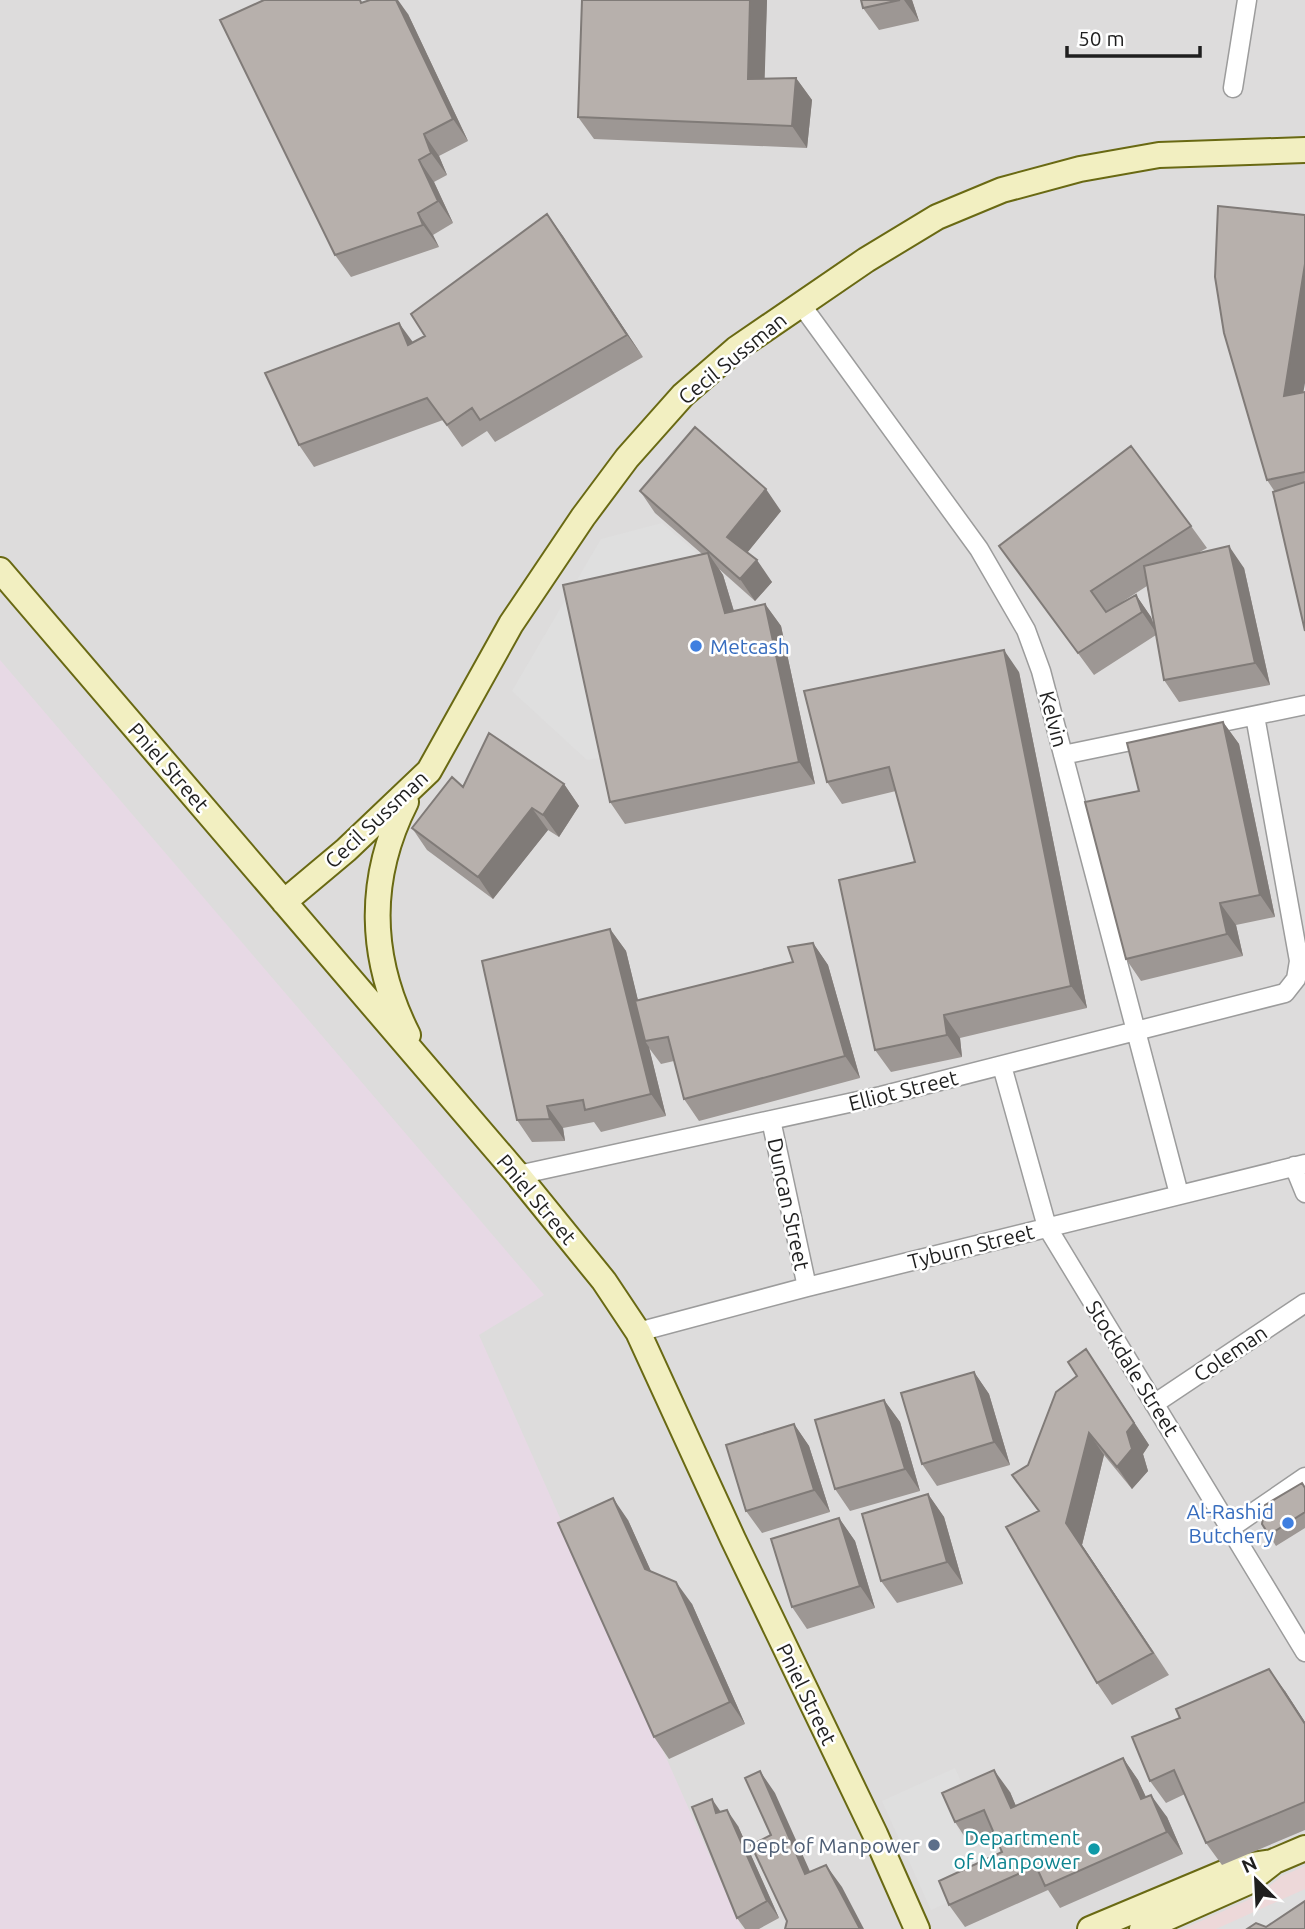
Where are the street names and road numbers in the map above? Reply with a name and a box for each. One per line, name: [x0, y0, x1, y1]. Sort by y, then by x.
street label: Cecil Sussman: [673, 307, 791, 409]
street label: Kelvin: [1035, 688, 1073, 750]
street label: Pniel Street: [124, 718, 214, 816]
street label: Cecil Sussman: [320, 765, 432, 873]
street label: Elliot Street: [846, 1065, 960, 1115]
street label: Duncan Street: [763, 1136, 815, 1272]
street label: Pniel Street: [492, 1149, 582, 1249]
street label: Tyburn Street: [905, 1219, 1037, 1273]
street label: Stockdale Street: [1082, 1296, 1184, 1440]
street label: Coleman: [1189, 1320, 1271, 1386]
street label: Pniel Street: [772, 1639, 842, 1749]

